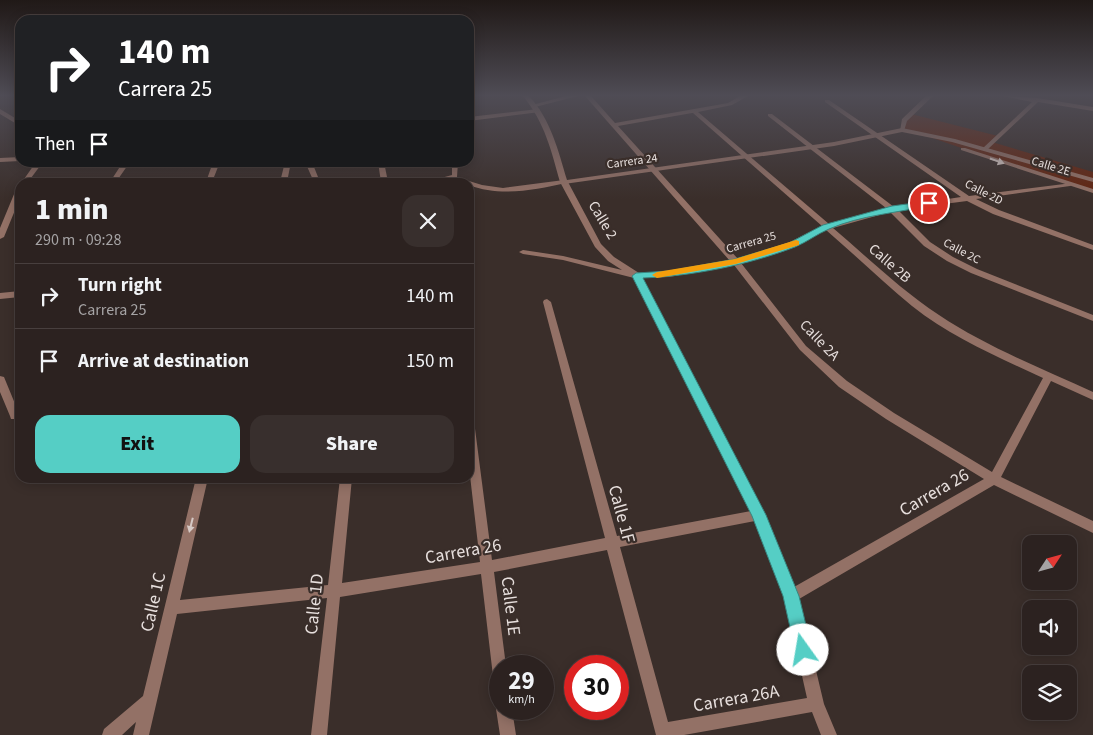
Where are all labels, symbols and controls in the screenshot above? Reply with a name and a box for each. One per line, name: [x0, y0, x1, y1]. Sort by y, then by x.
text: 140 m: [118, 27, 210, 77]
icon: right: [35, 35, 100, 100]
text: Carrera 25: [118, 73, 212, 105]
icon: arrive: [85, 130, 113, 158]
text: Then: [35, 131, 75, 158]
street label: Carrera 24: [605, 150, 659, 173]
street label: Calle 2E: [1029, 153, 1072, 180]
one-way arrow: [989, 157, 1004, 165]
street label: Calle 2D: [962, 176, 1006, 209]
pin: [908, 182, 950, 224]
text: 1 min: [35, 188, 109, 231]
icon: arrive: [915, 189, 943, 217]
button: close: [402, 195, 454, 247]
street label: Calle 2: [583, 197, 622, 244]
street label: Carrera 25: [724, 227, 778, 258]
text: 290 m · 09:28: [35, 229, 122, 251]
street label: Calle 2C: [940, 234, 984, 268]
street label: Calle 2B: [864, 239, 916, 288]
text: Turn right: [78, 272, 162, 299]
icon: right: [35, 282, 63, 310]
text: 140 m: [406, 283, 454, 310]
text: Carrera 25: [78, 299, 146, 321]
street label: Calle 2A: [795, 315, 845, 366]
icon: arrive: [35, 347, 63, 375]
text: Arrive at destination: [78, 348, 249, 375]
text: 150 m: [406, 348, 454, 375]
button: Exit: [35, 415, 240, 473]
button: Share: [250, 415, 454, 473]
street label: Carrera 26: [895, 462, 974, 523]
street label: Calle 1F: [602, 482, 641, 546]
one-way arrow: [187, 517, 195, 532]
street label: Carrera 26: [423, 532, 503, 570]
north arrow: [1022, 535, 1078, 590]
map controls: [1022, 535, 1077, 720]
street label: Calle 1C: [135, 570, 172, 634]
street label: Calle 1D: [299, 572, 330, 636]
street label: Calle 1E: [494, 575, 527, 637]
button: sound: [1022, 600, 1077, 655]
position arrow: [776, 623, 828, 675]
speed limit sign: 30: [564, 655, 629, 720]
text: 29: [508, 663, 535, 699]
button: layers: [1022, 665, 1077, 720]
street label: Carrera 26A: [691, 679, 781, 718]
text: km/h: [508, 691, 535, 708]

